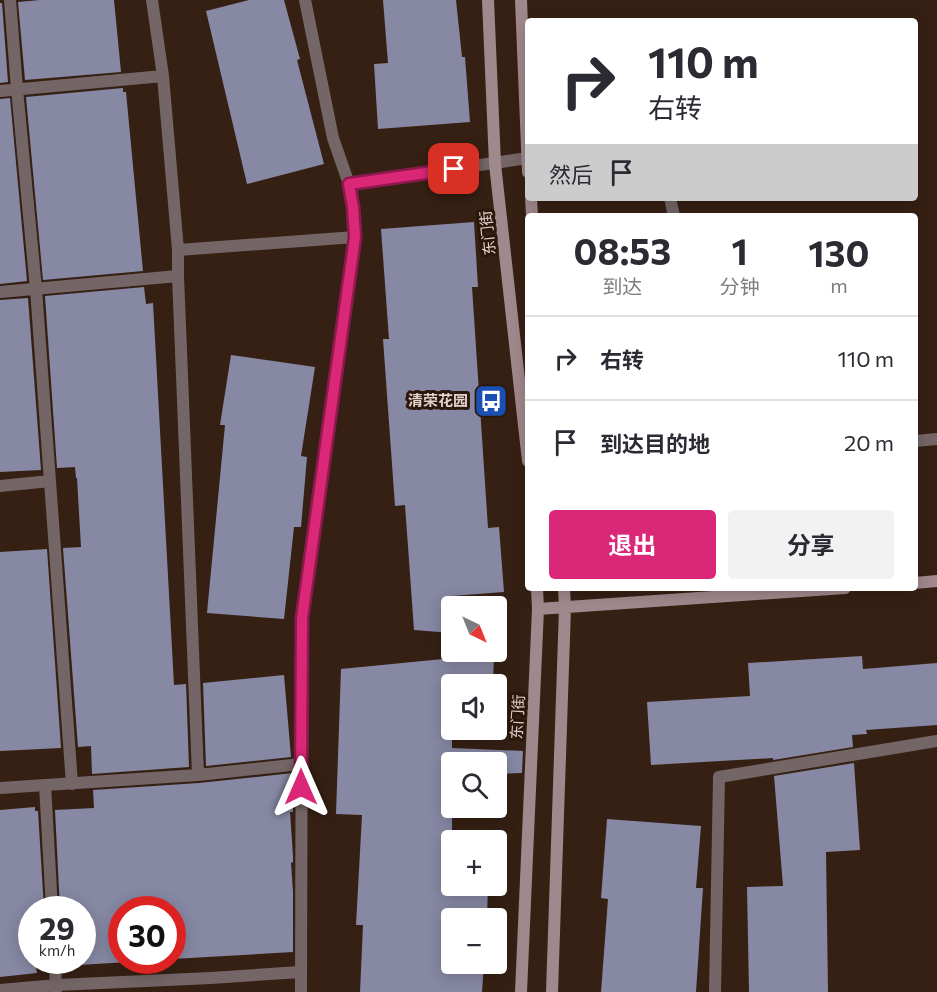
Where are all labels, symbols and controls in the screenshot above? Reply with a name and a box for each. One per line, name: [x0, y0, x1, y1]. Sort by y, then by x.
text: 110 m: [648, 35, 759, 87]
icon: right: [549, 42, 627, 120]
text: 右转: [648, 91, 702, 124]
pin: [428, 143, 479, 194]
icon: arrive: [437, 152, 470, 185]
icon: arrive: [605, 156, 638, 189]
text: 然后: [549, 161, 593, 188]
street label: 东门街: [476, 210, 498, 256]
text: 08:53: [574, 228, 671, 272]
text: 1: [732, 228, 748, 272]
text: 130: [808, 230, 869, 274]
text: m: [830, 273, 848, 297]
text: 到达: [602, 274, 642, 298]
text: 分钟: [720, 274, 760, 298]
icon: right: [549, 342, 582, 375]
text: 110 m: [837, 345, 894, 372]
text: 右转: [600, 346, 644, 373]
bus stop icon: 清荣花园: [473, 383, 509, 419]
place label: 清荣花园: [408, 391, 468, 409]
icon: arrive: [549, 426, 582, 459]
text: 20 m: [844, 429, 894, 456]
text: 到达目的地: [600, 430, 710, 457]
button: 退出: [549, 510, 716, 579]
button: 分享: [728, 510, 894, 579]
north arrow: [441, 596, 507, 662]
map controls: [441, 596, 507, 974]
button: sound: [441, 674, 507, 740]
street label: 东门街: [507, 694, 527, 740]
button: search: [441, 752, 507, 818]
position arrow: [269, 755, 333, 819]
button: +: [441, 830, 507, 896]
speed limit sign: 30: [108, 896, 186, 974]
button: −: [441, 908, 507, 974]
text: 29: [39, 909, 75, 946]
text: km/h: [39, 941, 75, 959]

